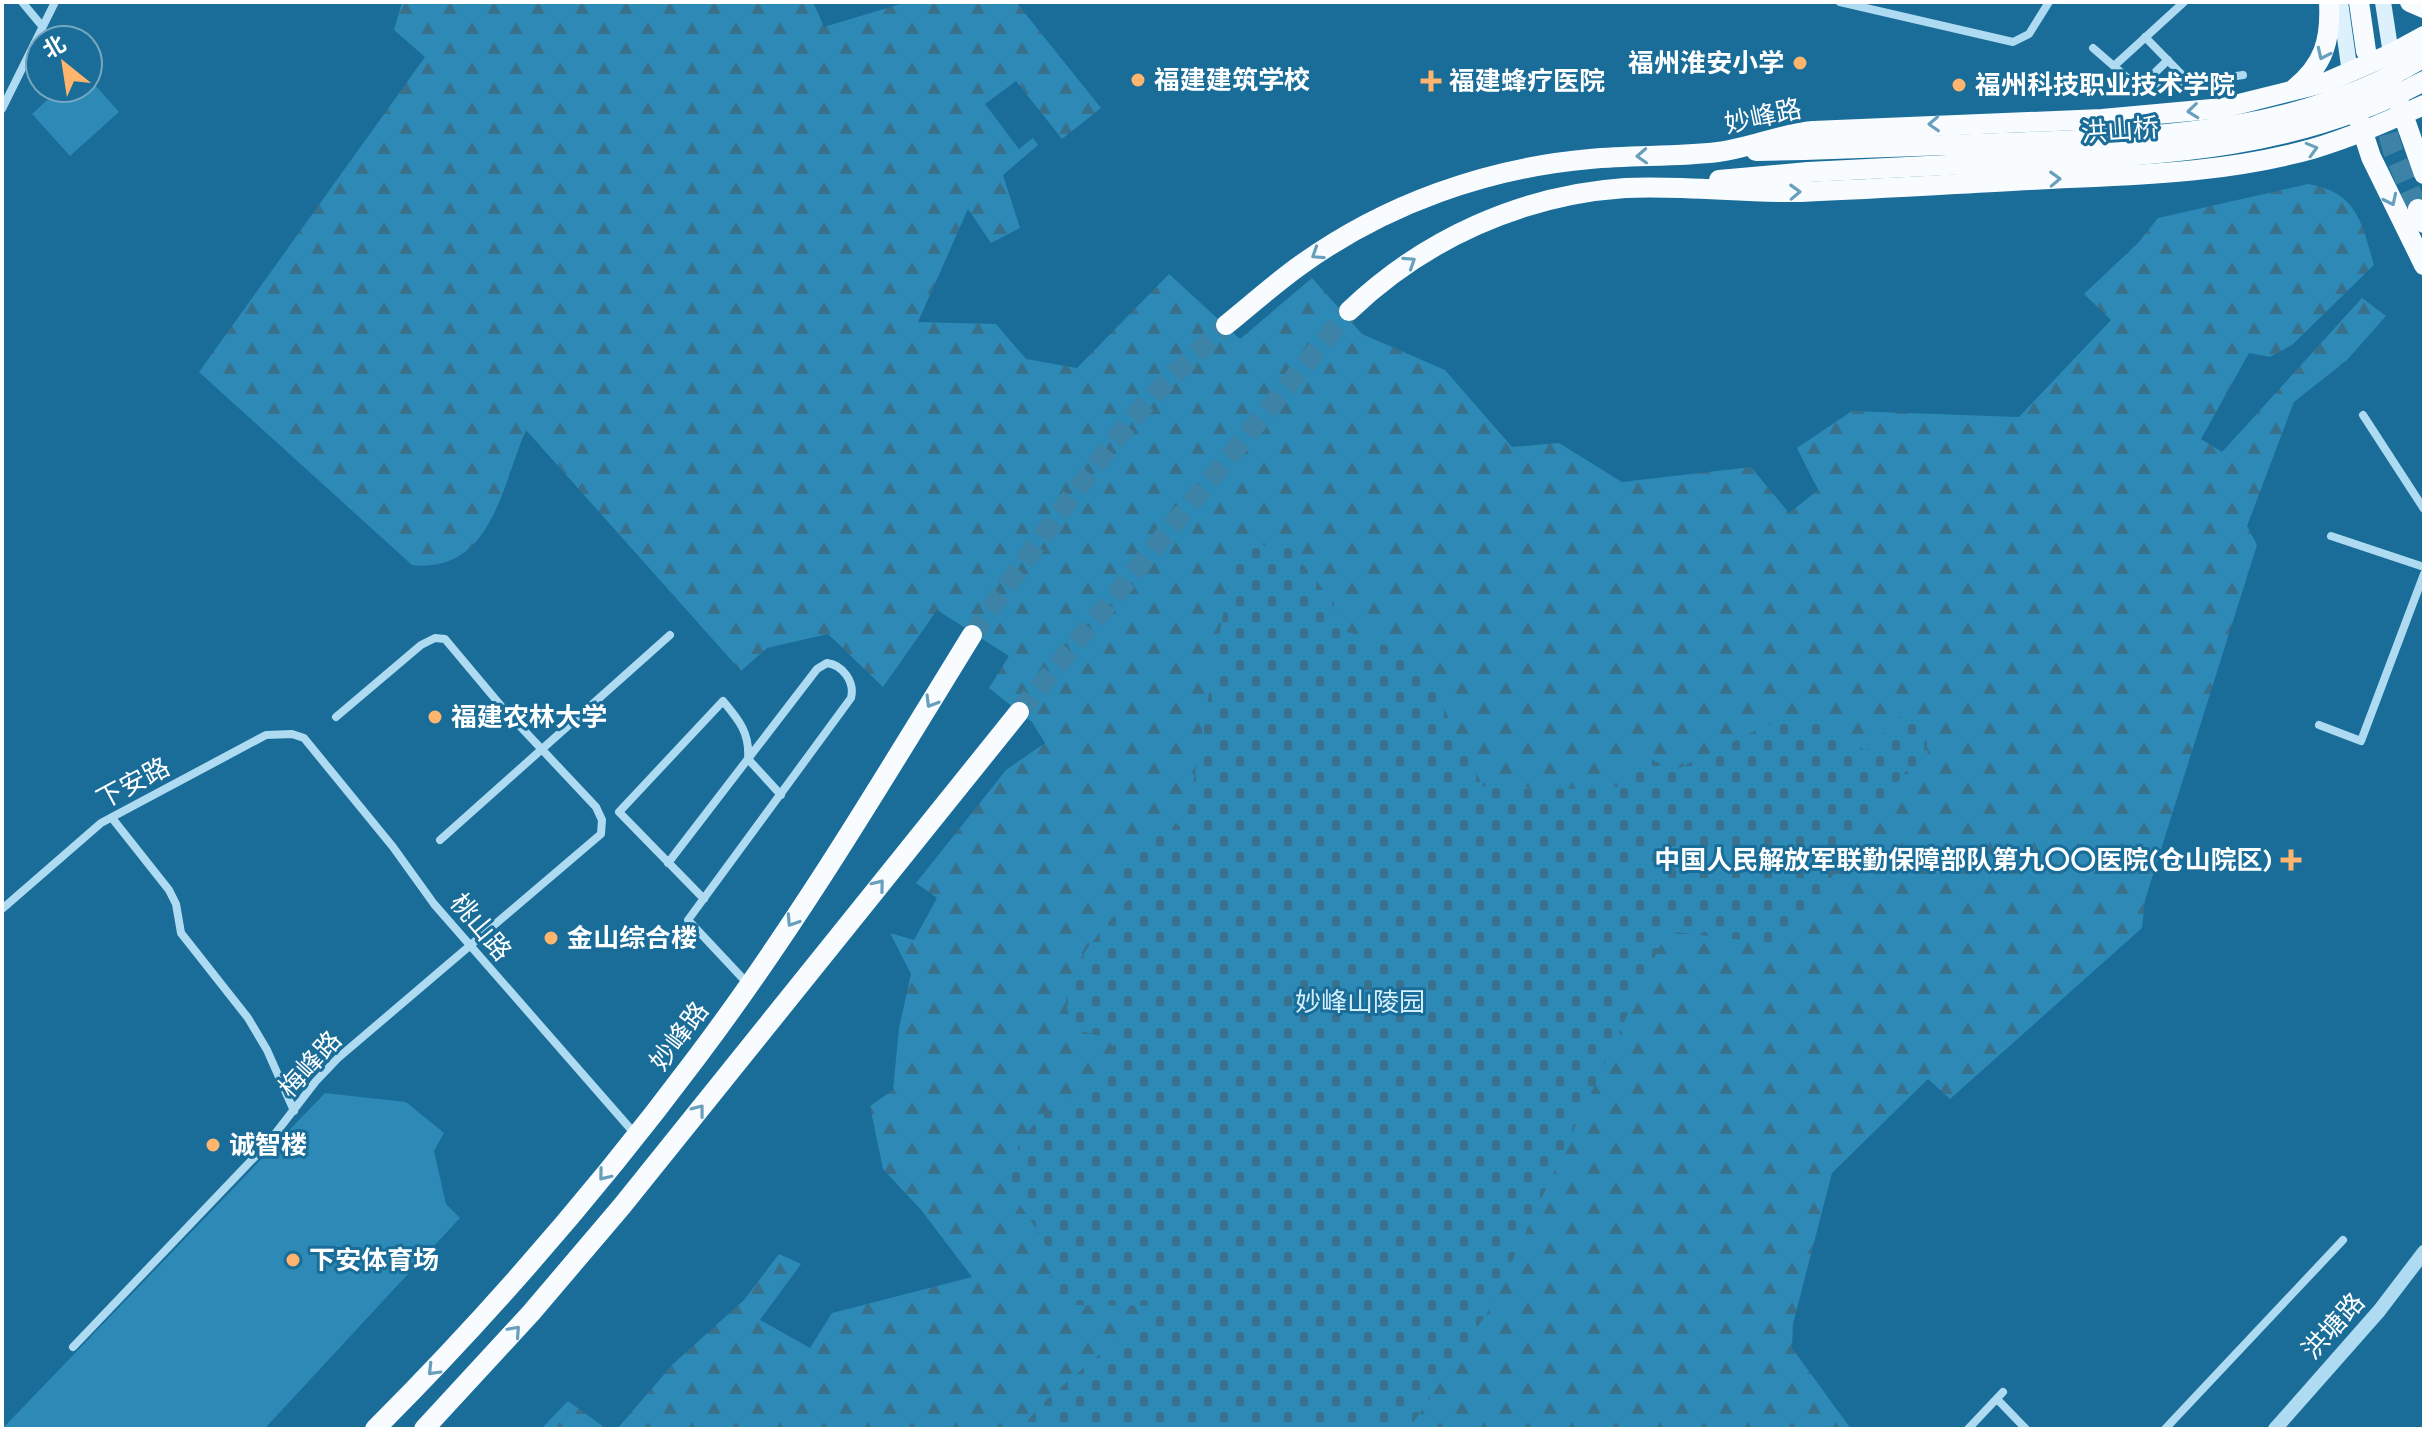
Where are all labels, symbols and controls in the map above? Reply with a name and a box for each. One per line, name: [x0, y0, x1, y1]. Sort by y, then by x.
north arrow: [24, 24, 104, 104]
text: 北: [38, 31, 71, 64]
one-way arrow: [2316, 46, 2332, 60]
place label: 福州淮安小学: [1628, 48, 1784, 79]
marker: 福州淮安小学: [1791, 54, 1809, 72]
place label: 福建建筑学校: [1154, 65, 1310, 96]
place label: 福建蜂疗医院: [1449, 66, 1605, 97]
marker: 福建蜂疗医院: [1420, 70, 1442, 92]
place label: 福州科技职业技术学院: [1975, 70, 2235, 101]
marker: 福建建筑学校: [1129, 71, 1147, 89]
marker: 福州科技职业技术学院: [1950, 76, 1968, 94]
street label: 妙峰路: [1722, 93, 1804, 140]
one-way arrow: [2186, 103, 2199, 120]
street label: 洪山桥: [2080, 112, 2160, 149]
one-way arrow: [1927, 115, 1940, 132]
one-way arrow: [2305, 141, 2319, 158]
one-way arrow: [1635, 147, 1648, 164]
one-way arrow: [2049, 171, 2062, 188]
one-way arrow: [1789, 183, 1802, 200]
one-way arrow: [2381, 191, 2397, 206]
one-way arrow: [1311, 244, 1326, 259]
one-way arrow: [1402, 257, 1416, 272]
one-way arrow: [926, 693, 941, 708]
place label: 福建农林大学: [451, 702, 607, 733]
marker: 福建农林大学: [426, 708, 444, 726]
street label: 下安路: [92, 751, 175, 815]
place label: 中国人民解放军联勤保障部队第九〇〇医院(仓山院区): [1654, 845, 2273, 876]
marker: 中国人民解放军联勤保障部队第九〇〇医院(仓山院区): [2280, 849, 2302, 871]
one-way arrow: [870, 879, 884, 894]
street label: 桃山路: [444, 887, 518, 967]
one-way arrow: [787, 913, 802, 927]
place label: 金山综合楼: [567, 923, 697, 954]
marker: 金山综合楼: [542, 929, 560, 947]
park label: 妙峰山陵园: [1295, 987, 1425, 1018]
street label: 妙峰路: [644, 996, 715, 1077]
street label: 梅峰路: [273, 1025, 348, 1104]
one-way arrow: [690, 1104, 704, 1119]
place label: 诚智楼: [229, 1130, 307, 1161]
marker: 诚智楼: [204, 1136, 222, 1154]
one-way arrow: [599, 1166, 613, 1181]
place label: 下安体育场: [309, 1245, 439, 1276]
marker: 下安体育场: [284, 1251, 302, 1269]
street label: 洪塘路: [2296, 1287, 2371, 1366]
one-way arrow: [505, 1325, 519, 1340]
one-way arrow: [427, 1361, 442, 1375]

